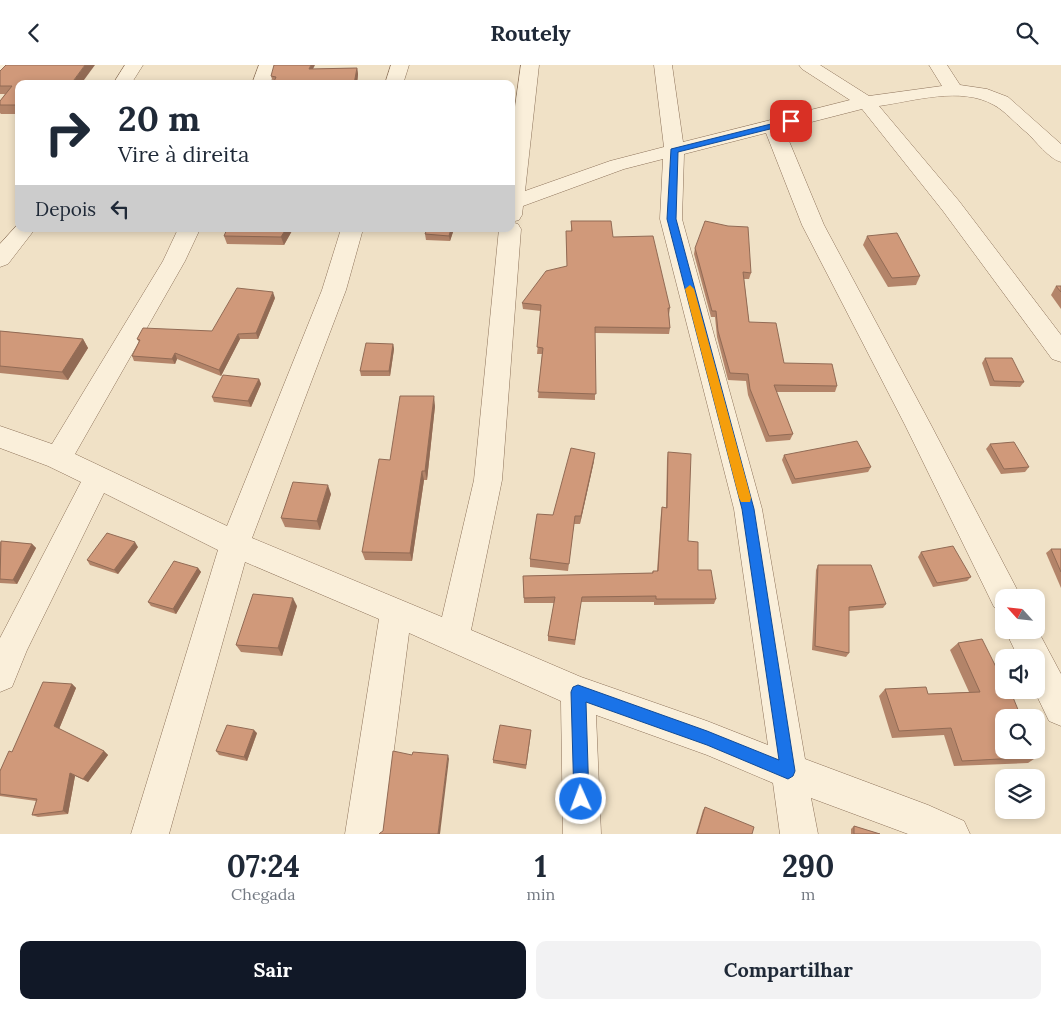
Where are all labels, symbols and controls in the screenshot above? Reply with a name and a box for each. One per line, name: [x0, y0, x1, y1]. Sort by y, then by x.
icon: back: [20, 19, 48, 47]
text: Routely: [490, 19, 571, 47]
icon: search: [1013, 19, 1041, 47]
text: 20 m: [118, 96, 200, 141]
icon: right: [35, 100, 100, 165]
pin: [770, 100, 812, 142]
icon: arrive: [777, 107, 805, 135]
text: Vire à direita: [118, 140, 249, 168]
icon: left: [106, 195, 134, 223]
text: Depois: [35, 197, 96, 221]
north arrow: [995, 589, 1045, 639]
map controls: [995, 589, 1045, 819]
button: sound: [995, 649, 1045, 699]
button: search: [995, 709, 1045, 759]
button: layers: [995, 769, 1045, 819]
position arrow: [554, 772, 606, 824]
text: 07:24: [227, 847, 300, 885]
text: 1: [535, 847, 547, 885]
text: 290: [782, 847, 834, 885]
text: Chegada: [231, 884, 295, 904]
text: min: [527, 884, 555, 904]
text: m: [801, 884, 815, 904]
button: Sair: [20, 941, 526, 999]
button: Compartilhar: [536, 941, 1041, 999]

